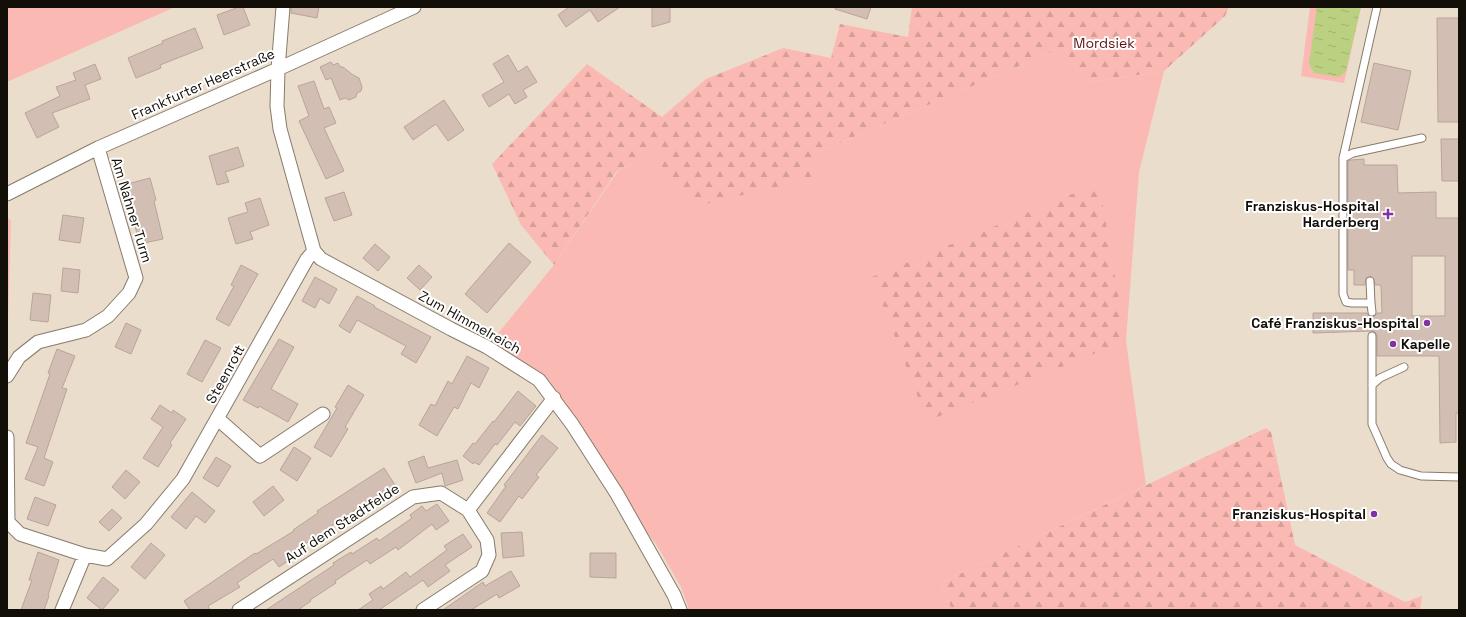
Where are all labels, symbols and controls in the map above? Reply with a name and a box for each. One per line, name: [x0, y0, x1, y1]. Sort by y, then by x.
park label: Mordsiek: [1073, 34, 1135, 52]
street label: Frankfurter Heerstraße: [129, 44, 277, 124]
street label: Am Nahner Turm: [107, 155, 157, 265]
place label: Franziskus-Hospital Harderberg: [1245, 197, 1379, 231]
marker: Franziskus-Hospital Harderberg: [1382, 208, 1394, 220]
street label: Zum Himmelreich: [416, 286, 524, 358]
place label: Café Franziskus-Hospital: [1251, 314, 1419, 332]
marker: Café Franziskus-Hospital: [1422, 318, 1432, 328]
place label: Kapelle: [1401, 335, 1450, 353]
marker: Kapelle: [1388, 339, 1398, 349]
street label: Steenrott: [201, 341, 249, 407]
street label: Auf dem Stadtfelde: [281, 479, 403, 567]
place label: Franziskus-Hospital: [1232, 505, 1366, 523]
marker: Franziskus-Hospital: [1369, 509, 1379, 519]

